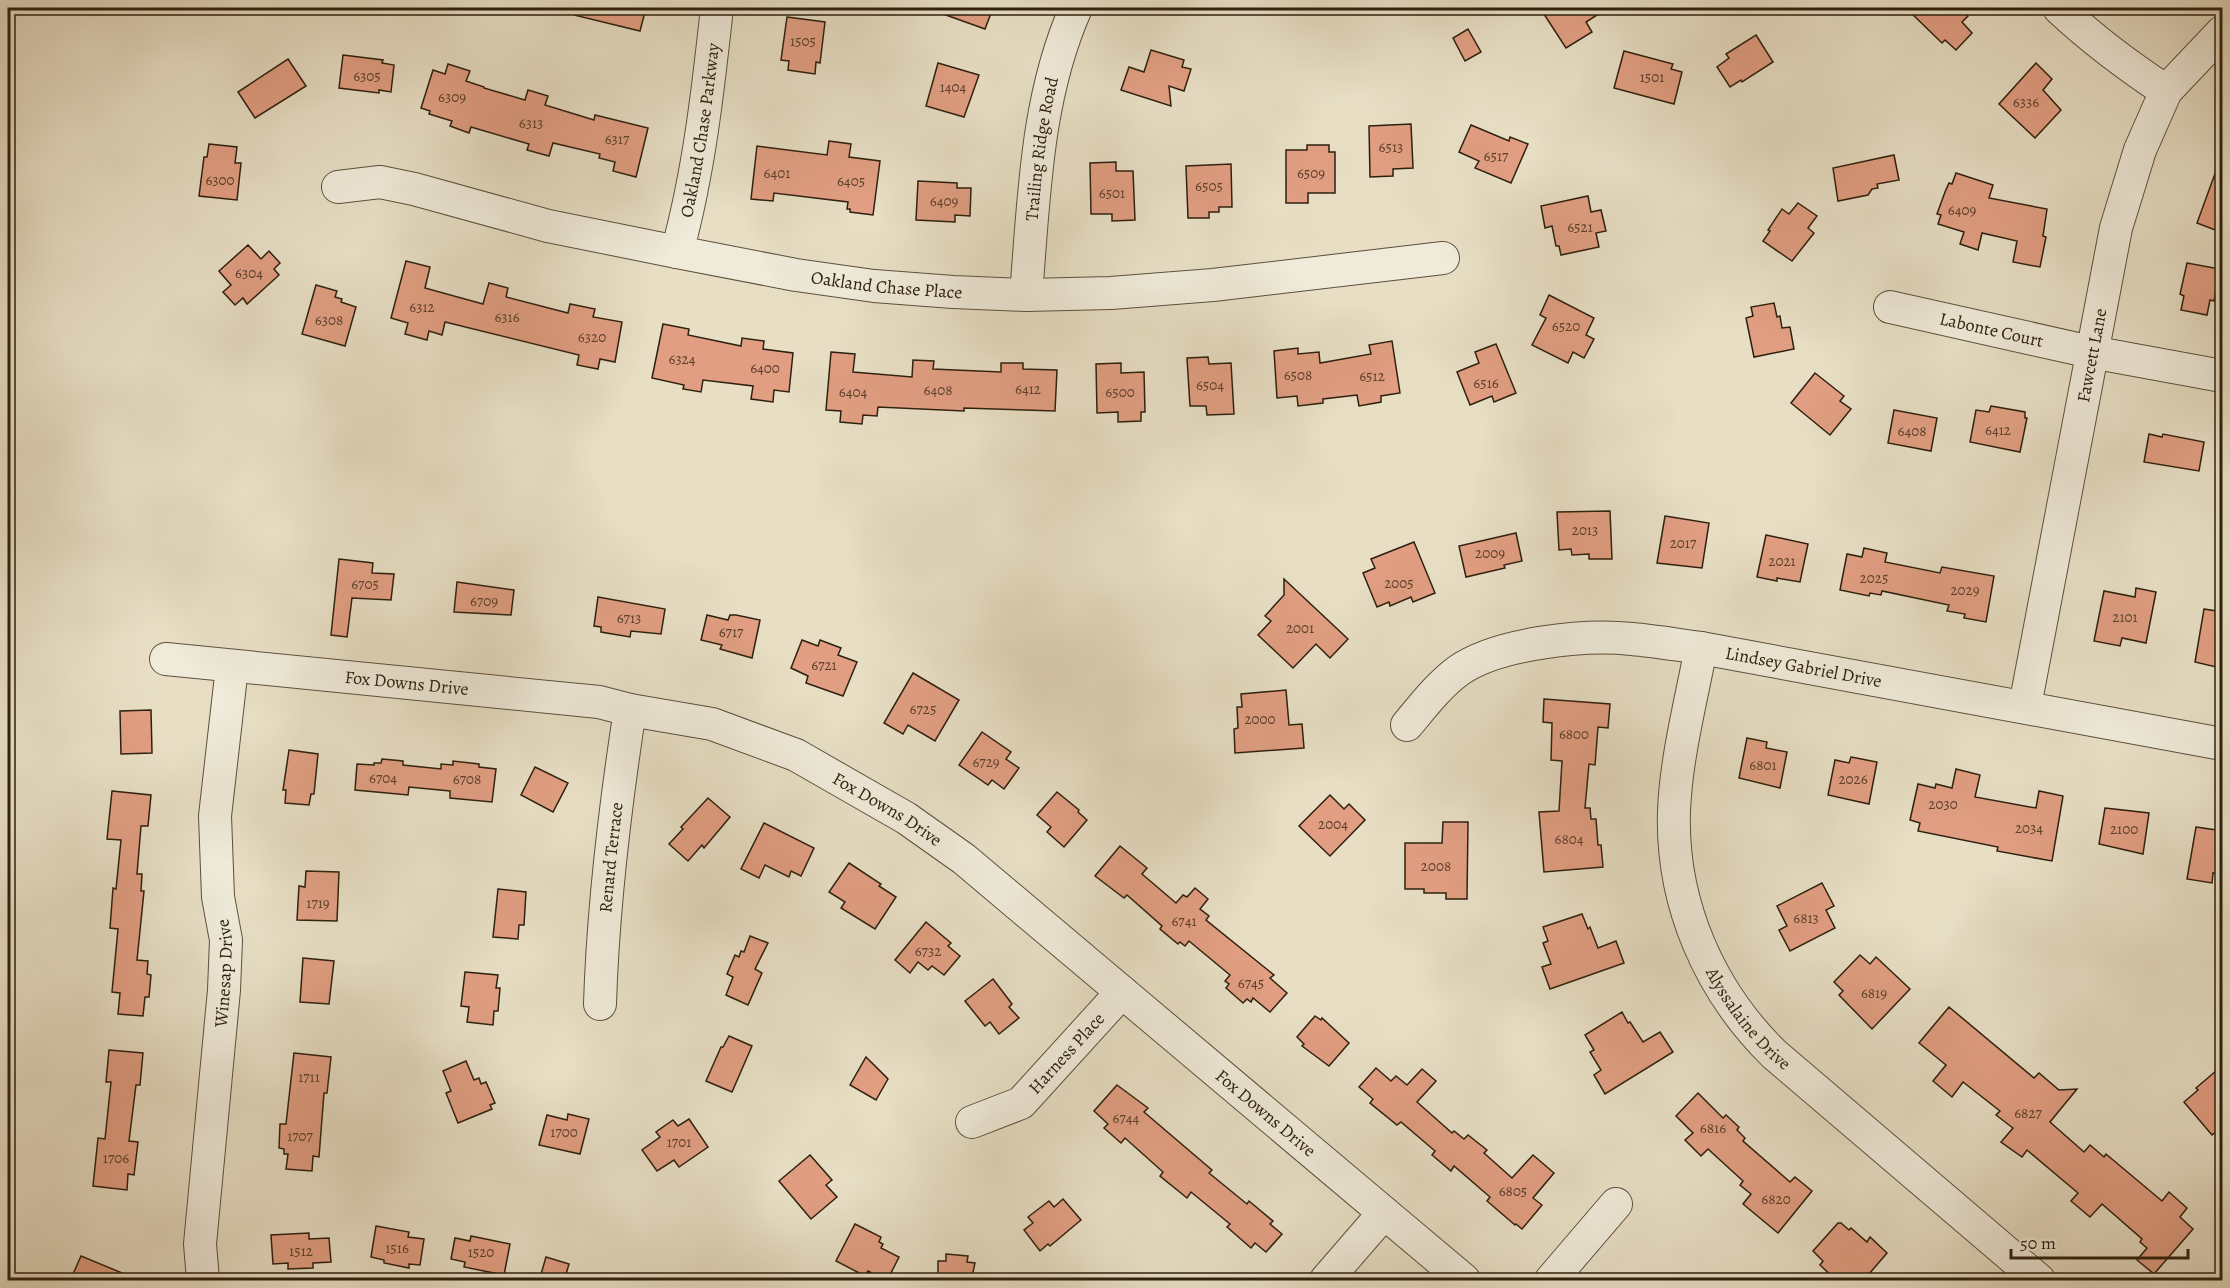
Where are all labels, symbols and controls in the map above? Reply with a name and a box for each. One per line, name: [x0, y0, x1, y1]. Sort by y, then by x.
house number: 1505: [790, 31, 816, 51]
street label: Oakland Chase Parkway: [674, 41, 725, 220]
house number: 6305: [353, 66, 381, 86]
house number: 1501: [1640, 67, 1664, 87]
street label: Trailing Ridge Road: [1020, 74, 1064, 222]
house number: 1404: [940, 77, 967, 97]
house number: 6309: [438, 87, 466, 107]
house number: 6336: [2013, 92, 2039, 112]
house number: 6313: [519, 113, 543, 133]
house number: 6317: [605, 129, 630, 149]
house number: 6513: [1379, 137, 1403, 157]
house number: 6517: [1484, 146, 1509, 166]
house number: 6401: [764, 163, 790, 183]
house number: 6509: [1297, 163, 1325, 183]
house number: 6300: [205, 170, 235, 190]
house number: 6405: [837, 171, 865, 191]
house number: 6505: [1195, 176, 1223, 196]
house number: 6501: [1099, 183, 1125, 203]
house number: 6409: [930, 191, 958, 211]
house number: 6409: [1948, 200, 1976, 220]
house number: 6521: [1567, 217, 1593, 237]
house number: 6304: [235, 263, 263, 283]
street label: Oakland Chase Place: [809, 265, 963, 304]
house number: 6312: [409, 297, 435, 317]
street label: Labonte Court: [1937, 306, 2046, 353]
street label: Fawcett Lane: [2071, 306, 2112, 404]
house number: 6316: [494, 307, 520, 327]
house number: 6308: [315, 310, 343, 330]
house number: 6520: [1552, 316, 1580, 336]
house number: 6320: [578, 327, 606, 347]
house number: 6324: [668, 349, 696, 369]
house number: 6400: [750, 358, 780, 378]
house number: 6508: [1284, 365, 1312, 385]
house number: 6512: [1359, 366, 1385, 386]
house number: 6516: [1473, 373, 1499, 393]
house number: 6504: [1196, 375, 1224, 395]
house number: 6412: [1015, 379, 1041, 399]
house number: 6408: [924, 380, 953, 400]
house number: 6404: [839, 382, 867, 402]
house number: 6500: [1105, 382, 1135, 402]
house number: 6412: [1985, 420, 2011, 440]
house number: 6408: [1898, 421, 1927, 441]
house number: 2013: [1572, 520, 1598, 540]
house number: 2017: [1670, 533, 1697, 553]
house number: 2009: [1475, 543, 1505, 563]
house number: 2021: [1768, 551, 1796, 571]
house number: 2025: [1860, 568, 1888, 588]
house number: 2005: [1384, 573, 1414, 593]
house number: 6705: [351, 574, 379, 594]
house number: 2029: [1950, 580, 1980, 600]
house number: 6709: [470, 591, 498, 611]
house number: 2101: [2112, 607, 2138, 627]
house number: 6713: [617, 608, 641, 628]
house number: 2001: [1286, 618, 1314, 638]
house number: 6717: [719, 622, 744, 642]
street label: Lindsey Gabriel Drive: [1723, 641, 1884, 693]
house number: 6721: [811, 655, 837, 675]
street label: Fox Downs Drive: [344, 665, 470, 701]
house number: 6725: [910, 699, 936, 719]
house number: 2000: [1244, 709, 1276, 729]
house number: 6800: [1559, 724, 1589, 744]
house number: 6729: [972, 752, 1000, 772]
house number: 6801: [1749, 755, 1777, 775]
street label: Fox Downs Drive: [828, 766, 947, 852]
house number: 6704: [369, 768, 397, 788]
house number: 6708: [453, 769, 481, 789]
house number: 2026: [1838, 769, 1868, 789]
house number: 2030: [1928, 794, 1958, 814]
street label: Renard Terrace: [593, 801, 629, 914]
house number: 2004: [1318, 814, 1348, 834]
house number: 2034: [2015, 818, 2043, 838]
house number: 2100: [2110, 819, 2138, 839]
house number: 6804: [1555, 829, 1584, 849]
house number: 2008: [1421, 856, 1451, 876]
house number: 1719: [306, 893, 330, 913]
house number: 6813: [1793, 908, 1819, 928]
house number: 6741: [1171, 911, 1197, 931]
street label: Winesap Drive: [208, 917, 238, 1029]
house number: 6732: [915, 941, 941, 961]
street label: Alyssalaine Drive: [1700, 962, 1796, 1075]
house number: 6745: [1238, 973, 1264, 993]
house number: 6819: [1861, 983, 1887, 1003]
street label: Harness Place: [1023, 1007, 1110, 1099]
street label: Fox Downs Drive: [1210, 1064, 1321, 1162]
house number: 1711: [298, 1067, 320, 1087]
house number: 6827: [2014, 1103, 2043, 1123]
house number: 6744: [1113, 1108, 1140, 1128]
house number: 6816: [1700, 1118, 1726, 1138]
house number: 1700: [550, 1122, 578, 1142]
house number: 1707: [287, 1126, 314, 1146]
house number: 1701: [667, 1132, 691, 1152]
house number: 1706: [103, 1148, 129, 1168]
house number: 6805: [1499, 1181, 1527, 1201]
house number: 6820: [1761, 1189, 1791, 1209]
scale bar: [2011, 1222, 2188, 1260]
text: 50 m: [2020, 1231, 2056, 1255]
house number: 1516: [385, 1238, 409, 1258]
house number: 1512: [289, 1241, 313, 1261]
house number: 1520: [468, 1242, 494, 1262]

